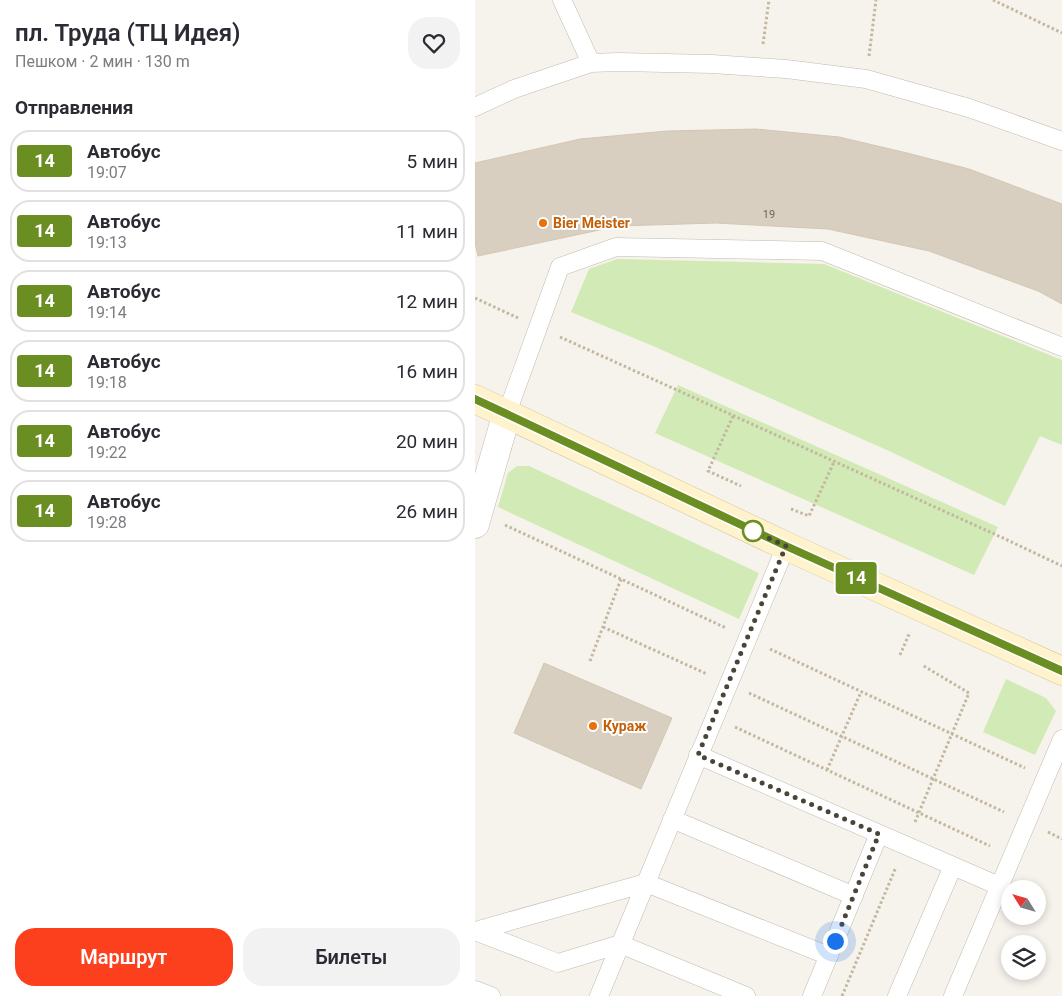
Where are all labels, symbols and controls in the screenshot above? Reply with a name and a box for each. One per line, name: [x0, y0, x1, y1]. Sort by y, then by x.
button: heart: [408, 17, 460, 69]
text: пл. Труда (ТЦ Идея): [15, 19, 241, 47]
text: Пешком · 2 мин · 130 m: [15, 52, 190, 71]
text: Отправления: [15, 96, 133, 119]
text: Автобус: [87, 140, 161, 163]
text: 14: [34, 150, 55, 171]
text: 5 мин: [407, 150, 458, 173]
text: 19:07: [87, 163, 127, 182]
house number: 19: [763, 208, 775, 221]
text: Автобус: [87, 210, 161, 233]
place label: Bier Meister: [553, 215, 630, 231]
marker: Bier Meister: [537, 217, 549, 229]
text: 14: [34, 220, 55, 241]
text: 11 мин: [396, 220, 458, 243]
text: 19:13: [87, 233, 127, 252]
text: Автобус: [87, 280, 161, 303]
text: 14: [34, 290, 55, 311]
text: 12 мин: [396, 290, 458, 313]
text: 19:14: [87, 303, 127, 322]
text: Автобус: [87, 350, 161, 373]
text: 14: [34, 360, 55, 381]
text: 16 мин: [396, 360, 458, 383]
text: 19:18: [87, 373, 127, 392]
text: Автобус: [87, 420, 161, 443]
text: 14: [34, 430, 55, 451]
text: 20 мин: [396, 430, 458, 453]
text: 19:22: [87, 443, 127, 462]
text: Автобус: [87, 490, 161, 513]
text: 14: [34, 500, 55, 521]
text: 26 мин: [396, 500, 458, 523]
text: 19:28: [87, 513, 127, 532]
unlabelled marker: [742, 520, 764, 542]
line badge: 14: [833, 562, 879, 594]
text: 14: [846, 567, 866, 588]
place label: Кураж: [603, 718, 646, 734]
marker: Кураж: [587, 720, 599, 732]
north arrow: [1001, 880, 1046, 925]
map controls: [1001, 880, 1046, 980]
button: Маршрут: [15, 928, 233, 986]
button: Билеты: [243, 928, 460, 986]
your location: [823, 929, 848, 954]
button: layers: [1001, 935, 1046, 980]

